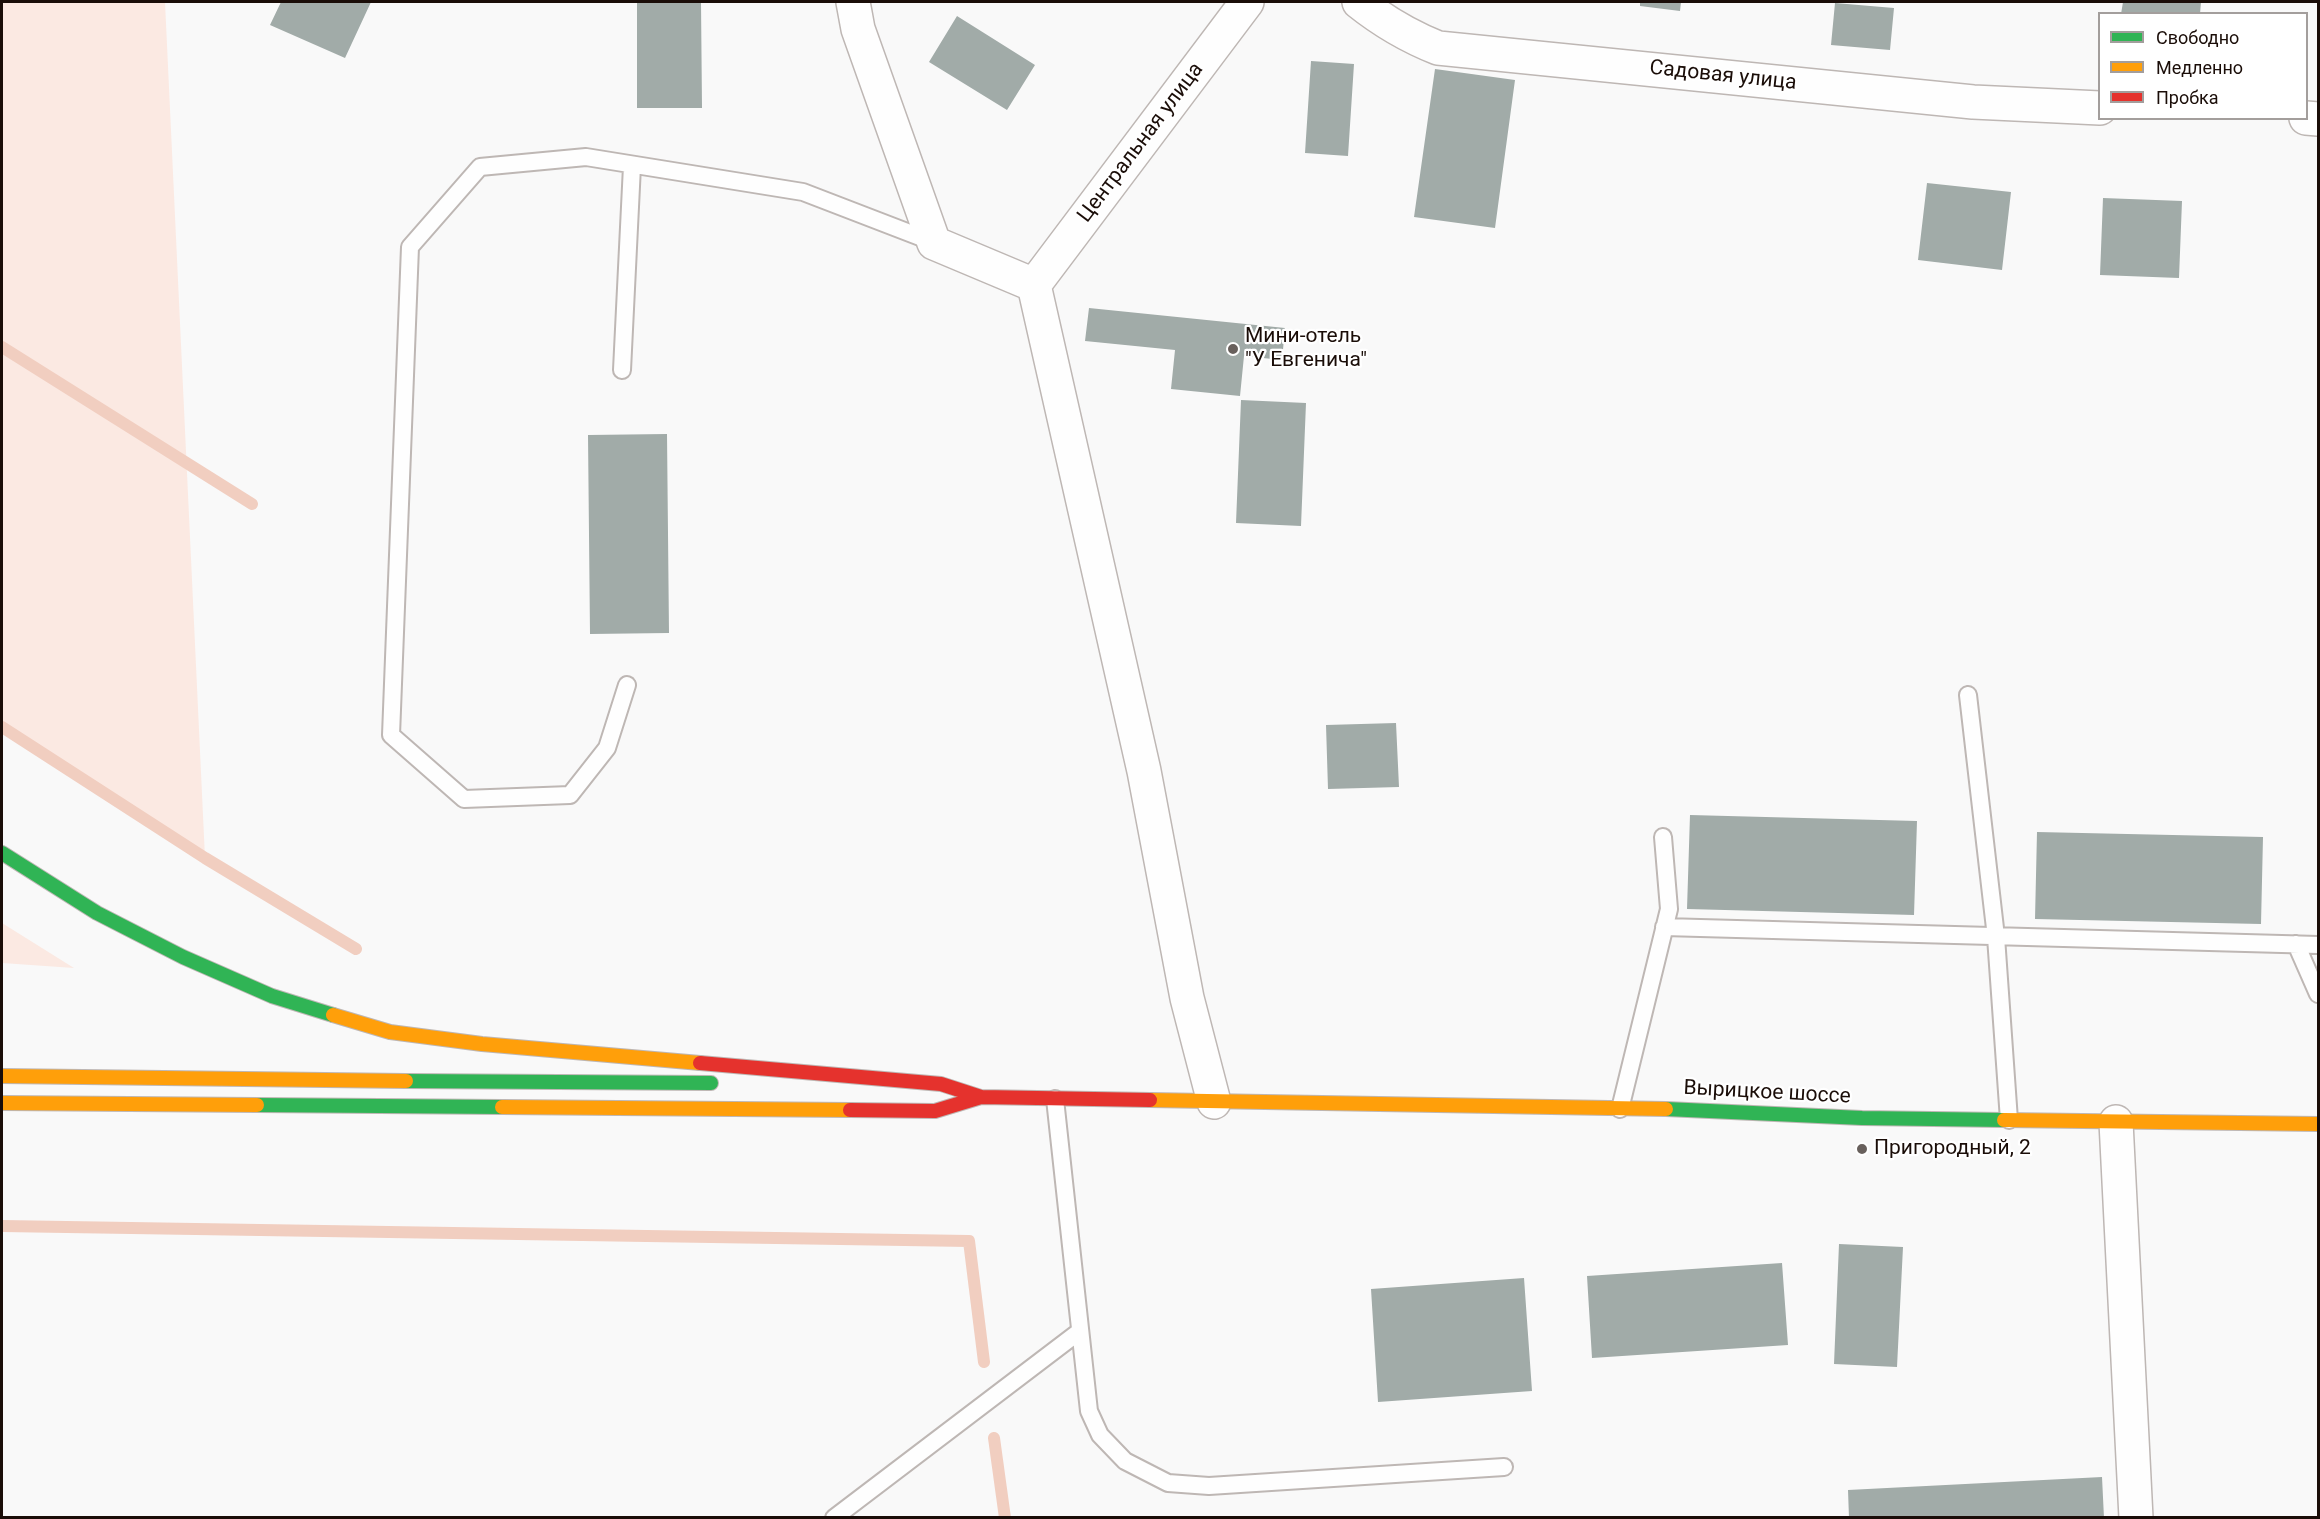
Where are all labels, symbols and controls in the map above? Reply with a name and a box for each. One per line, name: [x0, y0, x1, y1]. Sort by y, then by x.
legend: [2098, 12, 2308, 120]
text: Свободно: [2156, 27, 2239, 48]
street label: Садовая улица: [1648, 56, 1798, 96]
text: Медленно: [2156, 57, 2243, 78]
street label: Центральная улица: [1073, 58, 1209, 228]
text: Пробка: [2156, 87, 2219, 108]
place label: Мини-отель "У Евгенича": [1245, 324, 1367, 374]
marker: Мини-отель "У Евгенича": [1226, 342, 1240, 356]
street label: Вырицкое шоссе: [1683, 1076, 1851, 1110]
place label: Пригородный, 2: [1874, 1136, 2031, 1162]
marker: Пригородный, 2: [1855, 1142, 1869, 1156]

